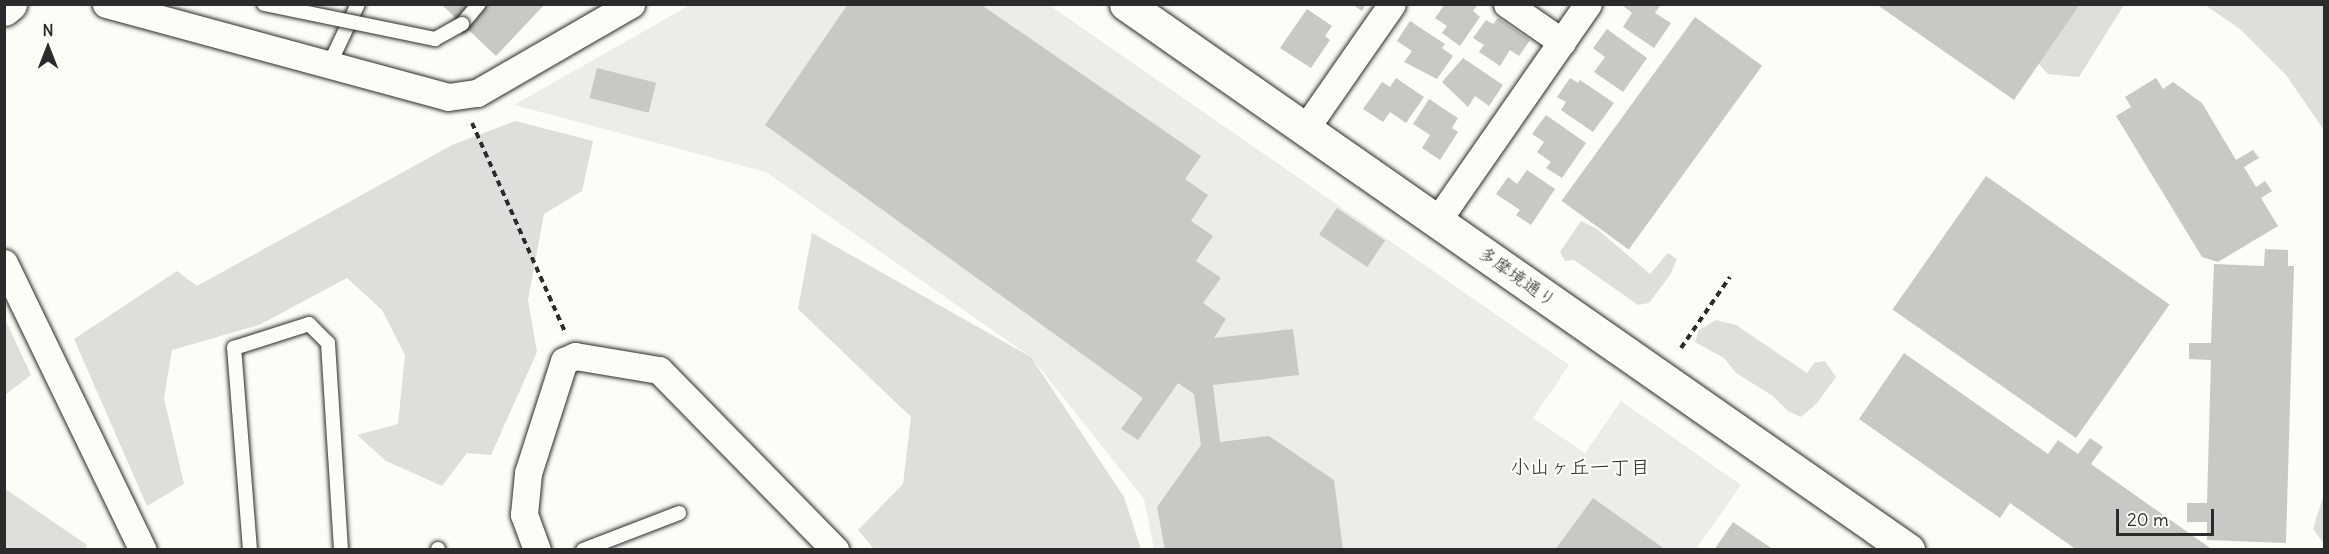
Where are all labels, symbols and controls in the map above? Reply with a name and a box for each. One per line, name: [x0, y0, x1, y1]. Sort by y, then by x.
north arrow: [18, 18, 78, 78]
text: N: [42, 20, 54, 40]
street label: 多摩境通り: [1474, 242, 1560, 312]
district label: 小山ヶ丘一丁目: [1510, 454, 1650, 478]
scale bar: [2119, 497, 2216, 535]
text: 20 m: [2127, 508, 2169, 531]

